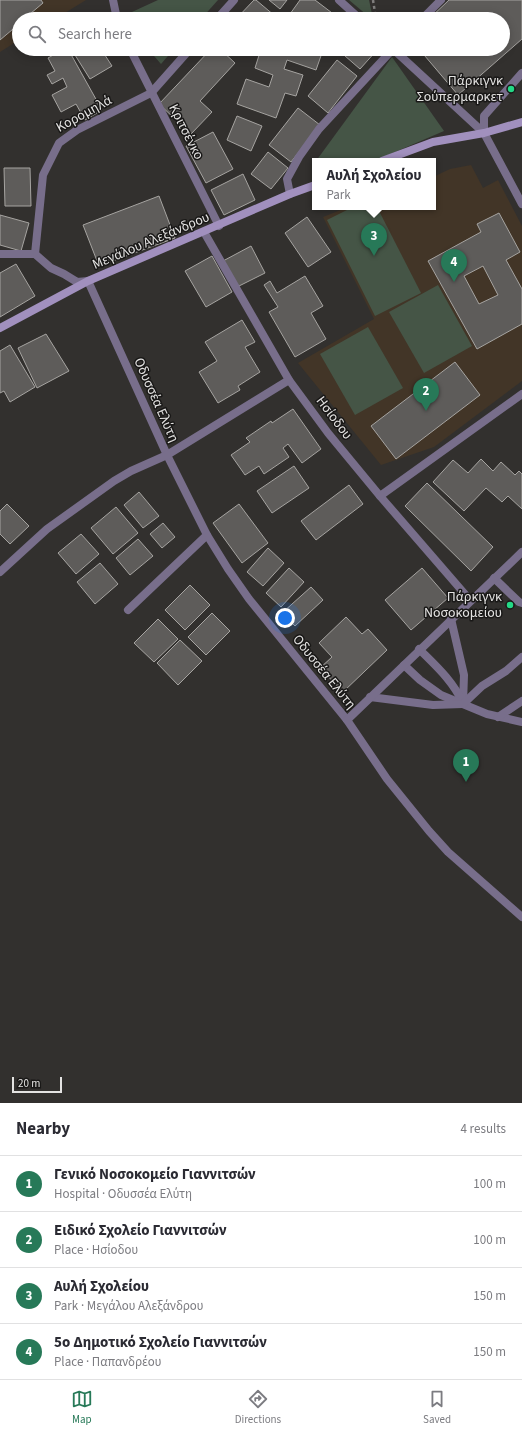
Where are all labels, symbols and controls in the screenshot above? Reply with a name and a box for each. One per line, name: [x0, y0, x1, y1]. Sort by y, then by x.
search box: [12, 12, 510, 56]
icon: search: [26, 23, 48, 45]
text: Search here: [58, 24, 132, 45]
place label: Πάρκιγνκ Σούπερμαρκετ: [416, 71, 504, 107]
marker: Πάρκιγνκ Σούπερμαρκετ: [506, 84, 516, 94]
street label: Κορομηλά: [53, 90, 116, 137]
street label: Κριτσένκο: [163, 101, 209, 163]
popup: [312, 158, 436, 210]
text: Αυλή Σχολείου: [326, 165, 422, 186]
text: Park: [326, 186, 351, 204]
street label: Μεγάλου Αλεξάνδρου: [89, 207, 213, 275]
pin: 3: [361, 223, 387, 256]
pin: 4: [441, 249, 467, 282]
street label: Οδυσσέα Ελύτη: [128, 354, 184, 446]
pin: 2: [413, 378, 439, 411]
street label: Ησίοδου: [311, 392, 357, 444]
place label: Πάρκιγνκ Νοσοκομείου: [424, 587, 502, 623]
marker: Πάρκιγνκ Νοσοκομείου: [505, 600, 515, 610]
your location: [275, 608, 295, 628]
street label: Οδυσσέα Ελύτη: [288, 630, 360, 714]
pin: 1: [453, 749, 479, 782]
scale bar: [12, 1075, 62, 1094]
text: 20 m: [18, 1076, 40, 1091]
text: Nearby: [16, 1117, 70, 1141]
text: 4 results: [461, 1120, 506, 1138]
text: Γενικό Νοσοκομείο Γιαννιτσών: [54, 1164, 256, 1185]
text: 1: [26, 1175, 32, 1193]
text: 100 m: [473, 1175, 506, 1193]
text: Hospital · Οδυσσέα Ελύτη: [54, 1185, 192, 1203]
text: Ειδικό Σχολείο Γιαννιτσών: [54, 1220, 227, 1241]
text: 2: [26, 1231, 32, 1249]
text: 100 m: [473, 1231, 506, 1249]
text: Place · Ησίοδου: [54, 1241, 138, 1259]
text: Αυλή Σχολείου: [54, 1276, 149, 1297]
text: 3: [26, 1287, 32, 1305]
text: 150 m: [473, 1287, 506, 1305]
text: Park · Μεγάλου Αλεξάνδρου: [54, 1297, 203, 1315]
text: 5ο Δημοτικό Σχολείο Γιαννιτσών: [54, 1332, 267, 1353]
text: 4: [26, 1343, 32, 1361]
text: 150 m: [473, 1343, 506, 1361]
text: Place · Παπανδρέου: [54, 1353, 161, 1371]
tab: Map: [71, 1388, 93, 1427]
tab: Directions: [235, 1388, 281, 1427]
tab: Saved: [423, 1388, 451, 1427]

